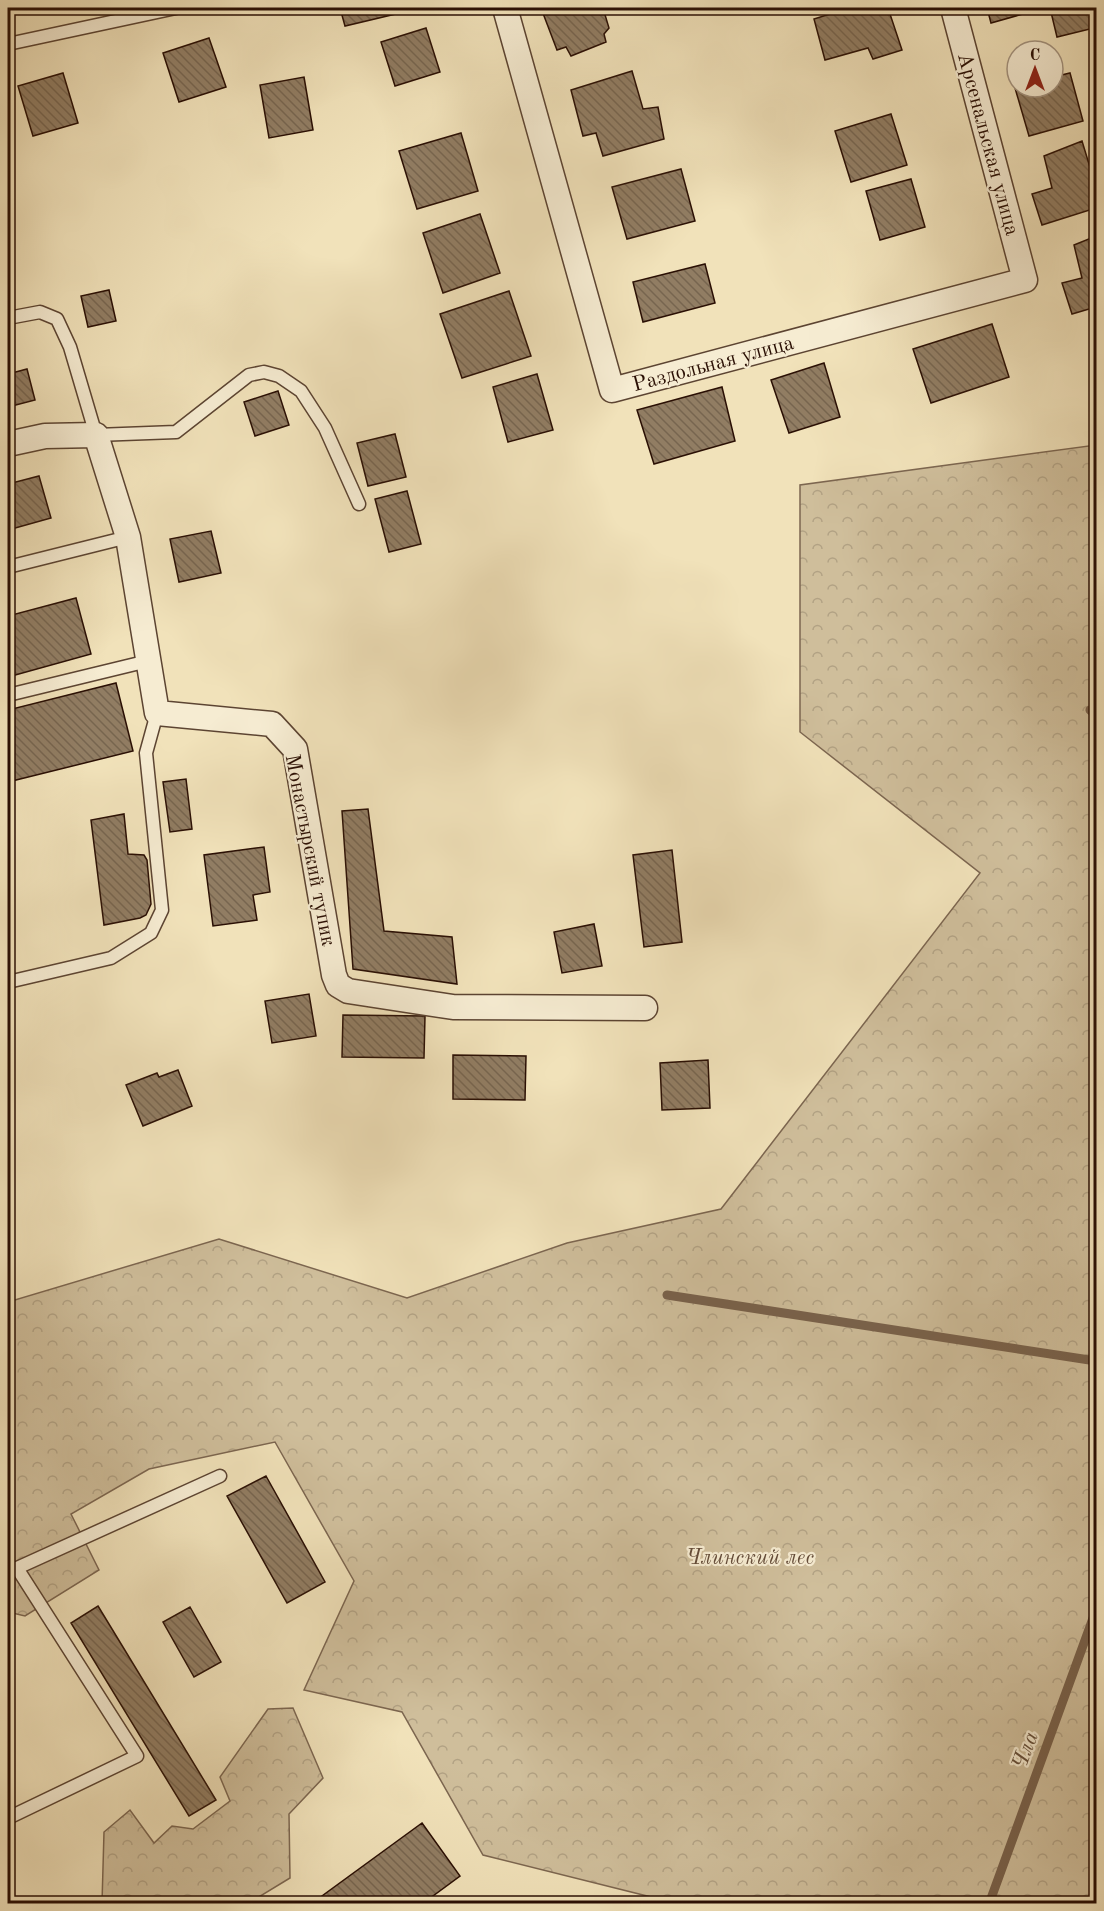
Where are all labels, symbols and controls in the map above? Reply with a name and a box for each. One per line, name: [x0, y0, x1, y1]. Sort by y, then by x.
north arrow: [1005, 39, 1065, 99]
text: С: [1030, 48, 1040, 64]
street label: Арсенальская улица: [953, 51, 1022, 238]
street label: Раздольная улица: [630, 333, 796, 396]
street label: Монастырский тупик: [281, 752, 339, 949]
park label: Члинский лес: [686, 1548, 814, 1569]
water label: Чла: [1009, 1728, 1043, 1773]

